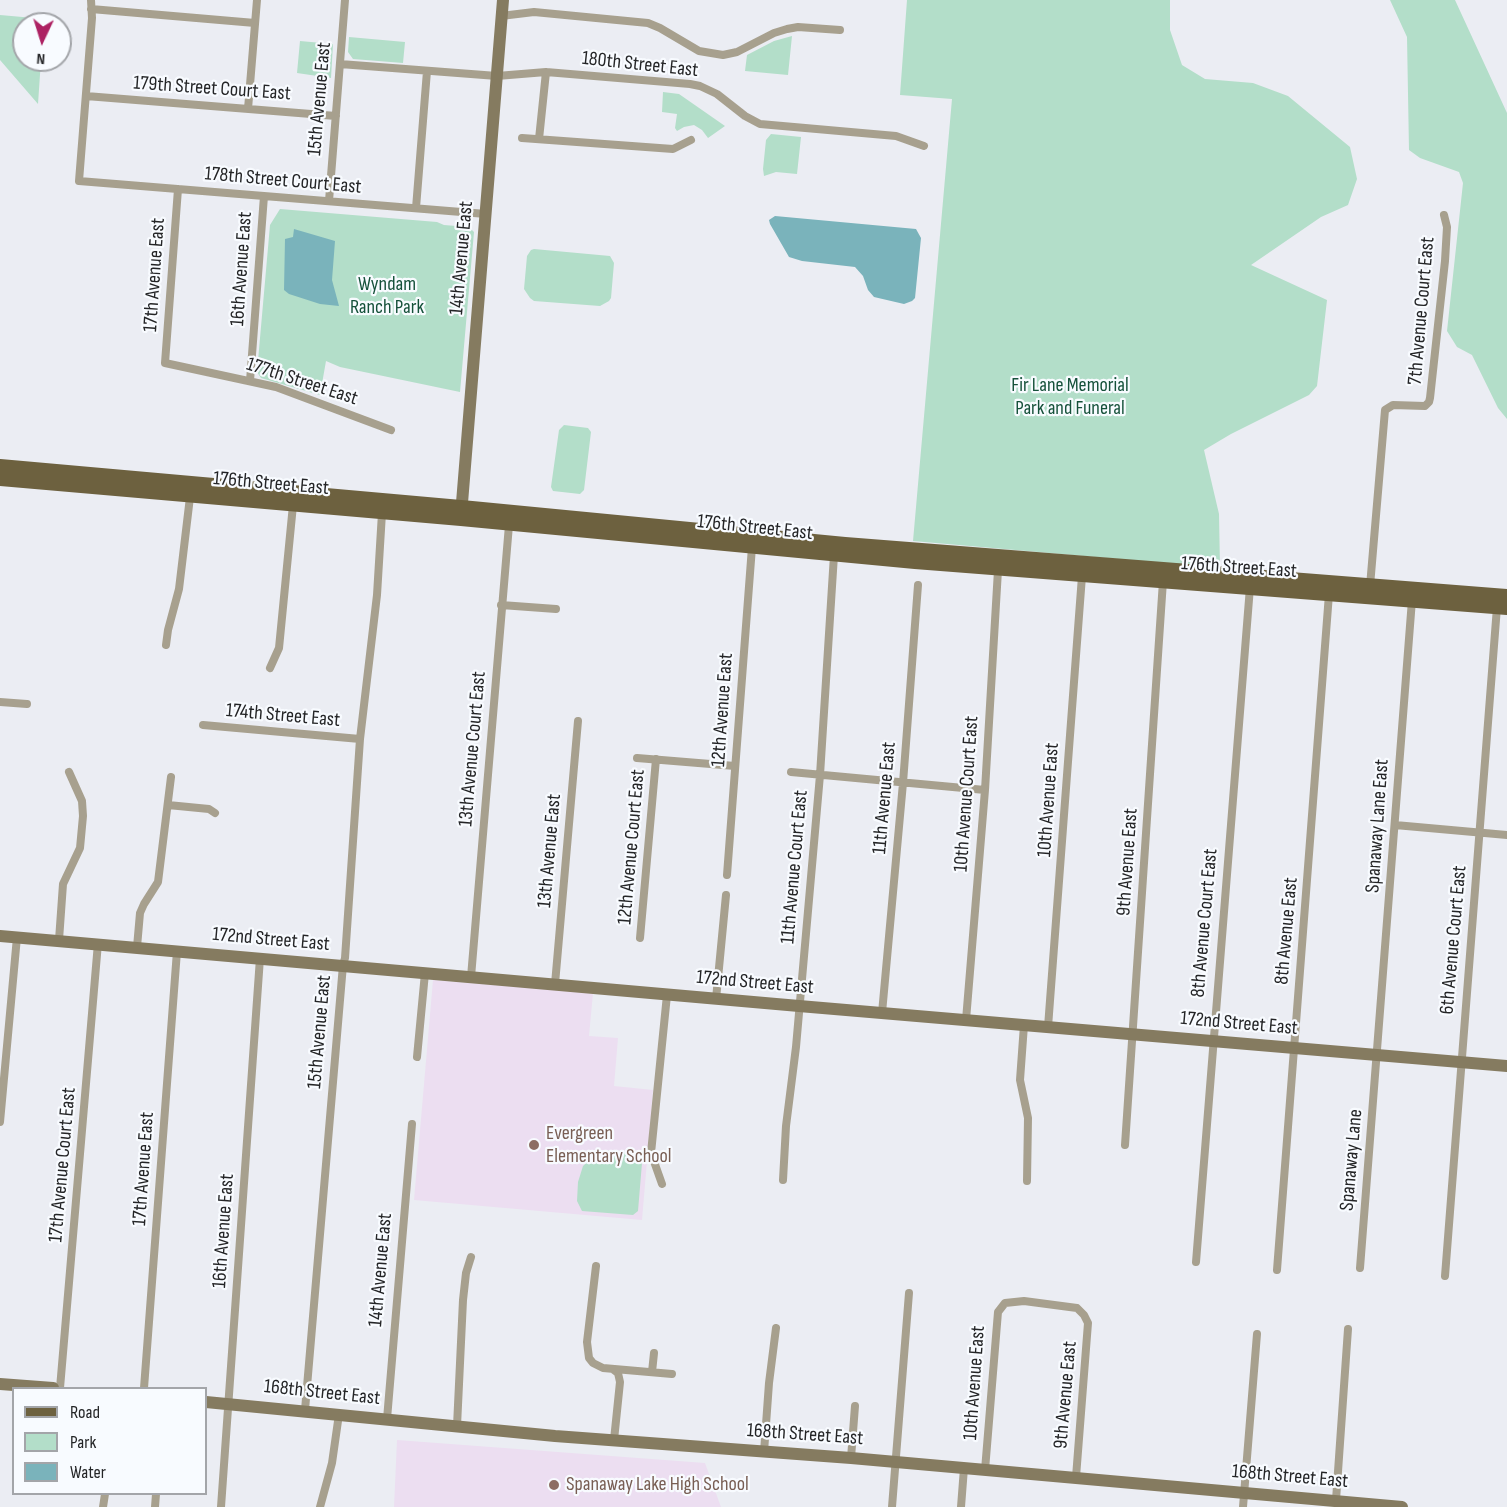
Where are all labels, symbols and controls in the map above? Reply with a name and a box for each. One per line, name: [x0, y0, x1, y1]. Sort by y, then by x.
north arrow: [12, 12, 72, 72]
street label: 15th Avenue East: [303, 41, 337, 157]
street label: 180th Street East: [581, 47, 699, 83]
text: N: [36, 49, 46, 68]
street label: 179th Street Court East: [133, 72, 291, 106]
street label: 178th Street Court East: [204, 162, 362, 200]
street label: 14th Avenue East: [445, 200, 479, 316]
street label: 16th Avenue East: [226, 211, 258, 327]
street label: 17th Avenue East: [139, 217, 171, 333]
street label: 7th Avenue Court East: [1404, 236, 1440, 386]
park label: Wyndam Ranch Park: [350, 273, 424, 320]
street label: 177th Street East: [243, 353, 361, 411]
park label: Fir Lane Memorial Park and Funeral: [1011, 374, 1129, 421]
street label: 176th Street East: [212, 467, 330, 501]
street label: 176th Street East: [696, 510, 814, 546]
street label: 176th Street East: [1180, 552, 1298, 584]
street label: 12th Avenue East: [707, 652, 739, 768]
street label: 13th Avenue Court East: [454, 670, 492, 828]
street label: 174th Street East: [225, 699, 341, 733]
street label: 10th Avenue Court East: [950, 715, 984, 873]
street label: 11th Avenue East: [868, 741, 902, 855]
street label: 10th Avenue East: [1033, 742, 1065, 858]
street label: Spanaway Lane East: [1361, 758, 1395, 894]
street label: 12th Avenue Court East: [613, 768, 651, 926]
street label: 11th Avenue Court East: [776, 789, 814, 945]
street label: 13th Avenue East: [533, 793, 567, 909]
street label: 9th Avenue East: [1112, 807, 1144, 917]
street label: 8th Avenue Court East: [1187, 848, 1223, 998]
street label: 6th Avenue Court East: [1436, 865, 1472, 1015]
street label: 8th Avenue East: [1270, 876, 1304, 986]
street label: 172nd Street East: [211, 923, 331, 957]
street label: 172nd Street East: [695, 966, 815, 1000]
street label: 15th Avenue East: [303, 974, 337, 1090]
street label: 172nd Street East: [1179, 1007, 1299, 1041]
street label: 17th Avenue Court East: [44, 1087, 82, 1243]
street label: Spanaway Lane: [1336, 1108, 1368, 1212]
street label: 17th Avenue East: [128, 1111, 160, 1227]
place label: Evergreen Elementary School: [546, 1122, 672, 1169]
marker: Evergreen Elementary School: [527, 1138, 541, 1152]
street label: 16th Avenue East: [208, 1173, 240, 1289]
street label: 14th Avenue East: [364, 1212, 398, 1328]
street label: 10th Avenue East: [959, 1325, 991, 1441]
street label: 9th Avenue East: [1049, 1340, 1083, 1450]
street label: 168th Street East: [263, 1375, 381, 1411]
legend: [12, 1387, 207, 1495]
text: Road: [70, 1402, 100, 1423]
street label: 168th Street East: [746, 1419, 864, 1451]
text: Park: [70, 1432, 96, 1453]
street label: 168th Street East: [1231, 1460, 1349, 1494]
text: Water: [70, 1462, 106, 1483]
place label: Spanaway Lake High School: [566, 1473, 749, 1497]
marker: Spanaway Lake High School: [547, 1478, 561, 1492]

